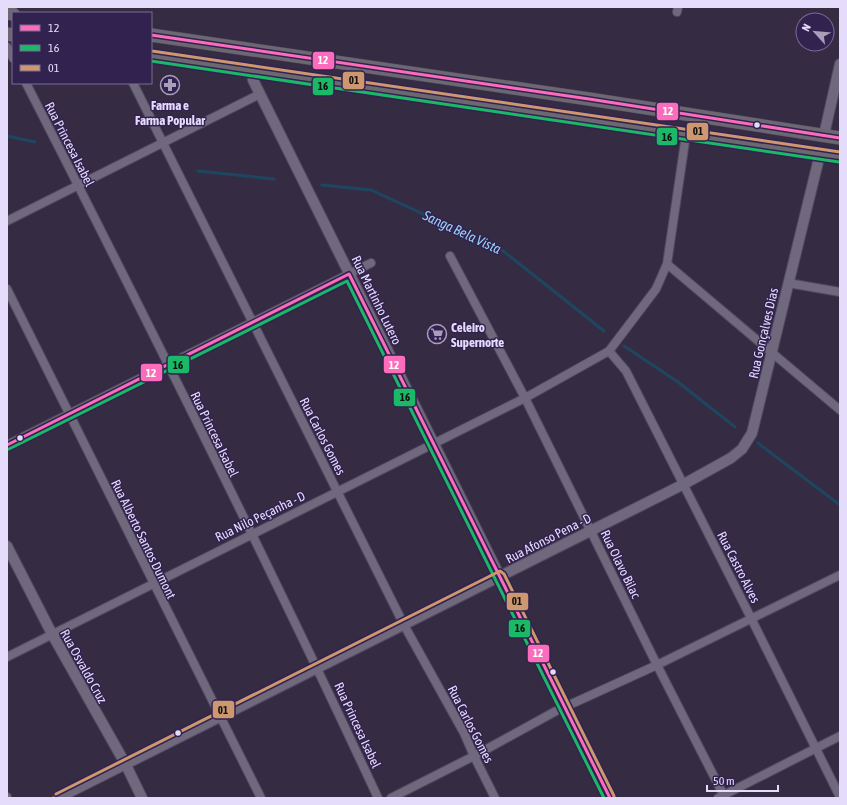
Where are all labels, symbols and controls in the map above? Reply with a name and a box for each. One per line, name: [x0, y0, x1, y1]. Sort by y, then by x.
legend: [12, 12, 152, 84]
north arrow: [795, 12, 835, 52]
text: 12: [48, 21, 59, 35]
text: N: [799, 22, 813, 33]
text: 16: [48, 41, 60, 55]
line badge: 12: [312, 51, 335, 70]
text: 12: [318, 54, 328, 66]
text: 01: [48, 61, 60, 75]
line badge: 01: [342, 71, 365, 90]
pharmacy icon: Farma e Farma Popular: [159, 74, 181, 96]
text: 01: [349, 74, 359, 86]
line badge: 16: [312, 77, 334, 96]
text: 16: [318, 80, 328, 92]
place label: Farma e Farma Popular: [135, 98, 206, 128]
street label: Rua Princesa Isabel: [42, 100, 98, 189]
line badge: 12: [656, 102, 679, 121]
text: 12: [663, 105, 673, 117]
unlabelled marker: [752, 120, 762, 130]
line badge: 01: [686, 122, 709, 141]
text: 01: [693, 125, 703, 137]
line badge: 16: [656, 127, 678, 146]
text: 16: [662, 131, 672, 143]
water label: Sanga Bela Vista: [420, 207, 504, 257]
street label: Rua Martinho Lutero: [349, 253, 405, 347]
street label: Rua Gonçalves Dias: [746, 286, 781, 380]
place label: Celeiro Supernorte: [451, 320, 504, 350]
supermarket icon: Celeiro Supernorte: [426, 323, 448, 345]
line badge: 16: [167, 355, 190, 374]
line badge: 12: [383, 355, 406, 374]
text: 16: [173, 359, 183, 371]
text: 12: [389, 359, 399, 371]
line badge: 12: [140, 363, 163, 382]
text: 12: [146, 367, 156, 379]
line badge: 16: [393, 388, 416, 407]
street label: Rua Princesa Isabel: [187, 389, 242, 480]
text: 16: [400, 391, 410, 403]
street label: Rua Carlos Gomes: [297, 395, 349, 478]
unlabelled marker: [15, 433, 25, 443]
street label: Rua Alberto Santos Dumont: [108, 477, 179, 601]
street label: Rua Nilo Peçanha - D: [213, 488, 308, 545]
street label: Rua Afonso Pena - D: [503, 510, 594, 566]
street label: Rua Olavo Bilac: [598, 528, 644, 601]
street label: Rua Castro Alves: [714, 529, 763, 606]
line badge: 01: [506, 592, 529, 611]
text: 01: [512, 595, 522, 607]
line badge: 16: [508, 619, 531, 638]
text: 16: [515, 622, 525, 634]
street label: Rua Osvaldo Cruz: [57, 627, 110, 706]
line badge: 12: [527, 644, 550, 663]
text: 12: [533, 647, 543, 659]
unlabelled marker: [548, 667, 558, 677]
street label: Rua Princesa Isabel: [331, 680, 384, 771]
street label: Rua Carlos Gomes: [445, 683, 497, 766]
line badge: 01: [212, 700, 235, 719]
text: 01: [218, 704, 228, 716]
unlabelled marker: [173, 728, 183, 738]
scale bar: [707, 767, 778, 793]
text: 50 m: [713, 774, 735, 788]

